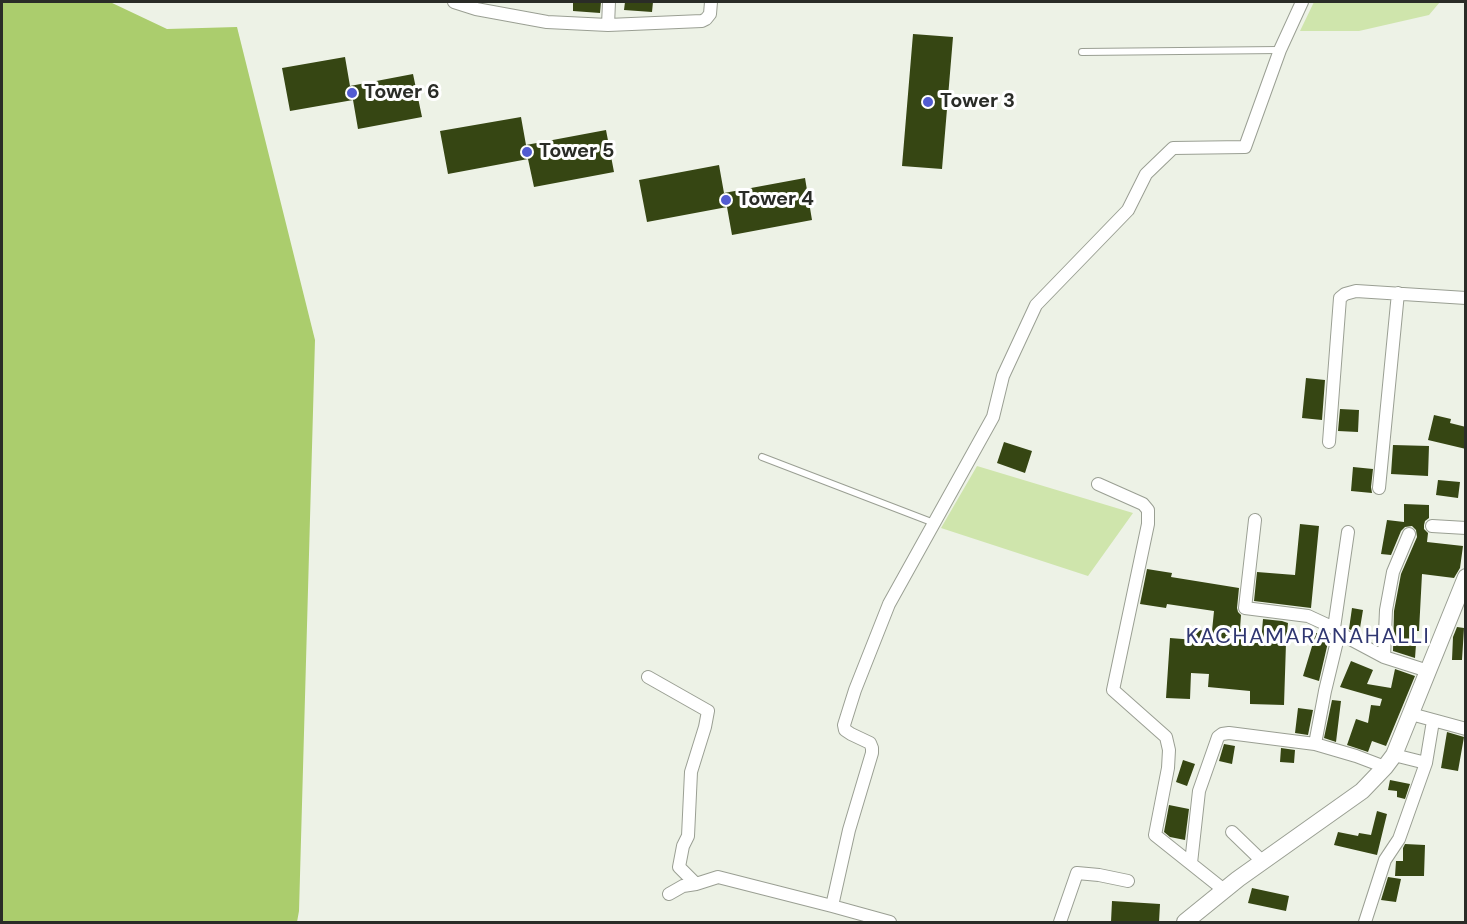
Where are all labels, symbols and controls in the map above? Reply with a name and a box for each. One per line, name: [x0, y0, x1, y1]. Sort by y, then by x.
place label: Tower 6: [364, 81, 440, 105]
marker: Tower 6: [345, 86, 359, 100]
place label: Tower 3: [940, 90, 1015, 114]
marker: Tower 3: [921, 95, 935, 109]
place label: Tower 5: [539, 140, 614, 164]
marker: Tower 5: [520, 145, 534, 159]
place label: Tower 4: [738, 188, 814, 212]
marker: Tower 4: [719, 193, 733, 207]
district label: KACHAMARANAHALLI: [1186, 624, 1430, 650]

